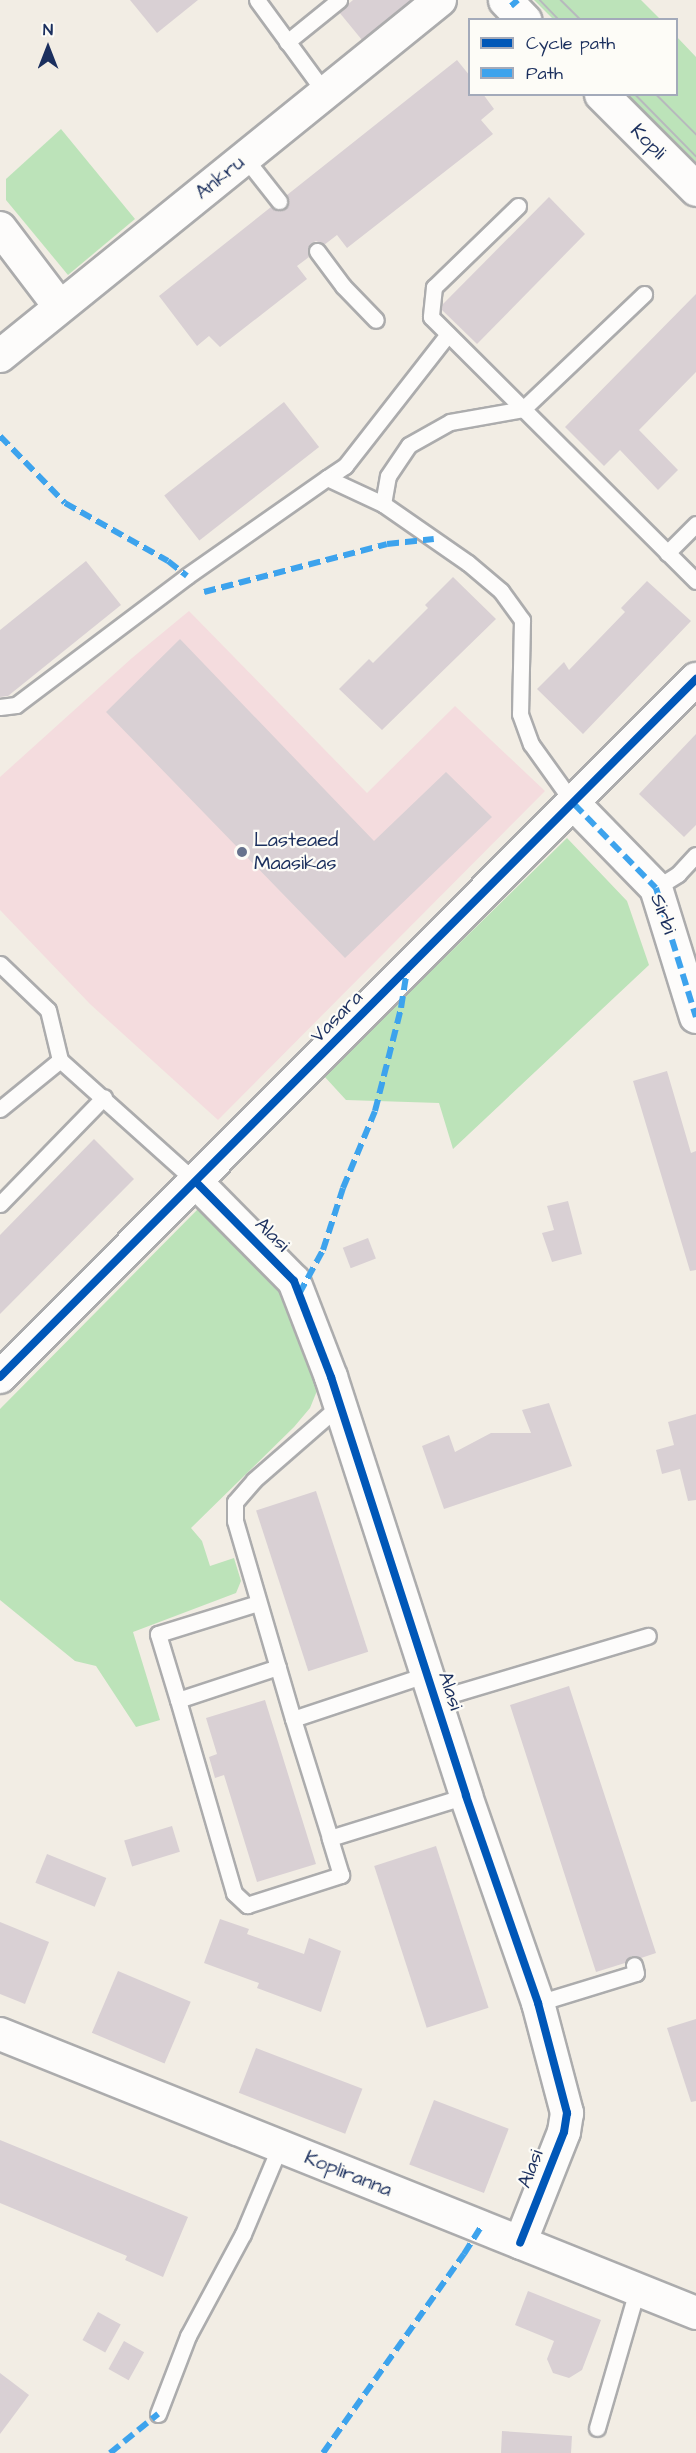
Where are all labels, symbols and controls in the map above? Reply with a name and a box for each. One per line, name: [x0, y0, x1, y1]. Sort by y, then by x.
north arrow: [18, 18, 78, 78]
legend: [468, 18, 678, 96]
text: N: [43, 19, 53, 41]
text: Cycle path: [526, 31, 615, 56]
text: Path: [526, 61, 563, 86]
street label: Kopli: [625, 119, 671, 165]
street label: Ankru: [191, 151, 249, 205]
place label: Lasteaed Maasikas: [254, 828, 338, 875]
marker: Lasteaed Maasikas: [235, 845, 249, 859]
street label: Sirbi: [645, 891, 681, 937]
street label: Vasara: [306, 986, 368, 1048]
street label: Alasi: [250, 1213, 294, 1257]
street label: Alasi: [433, 1669, 467, 1713]
street label: Kopliranna: [301, 2146, 395, 2202]
street label: Alasi: [513, 2146, 549, 2192]

